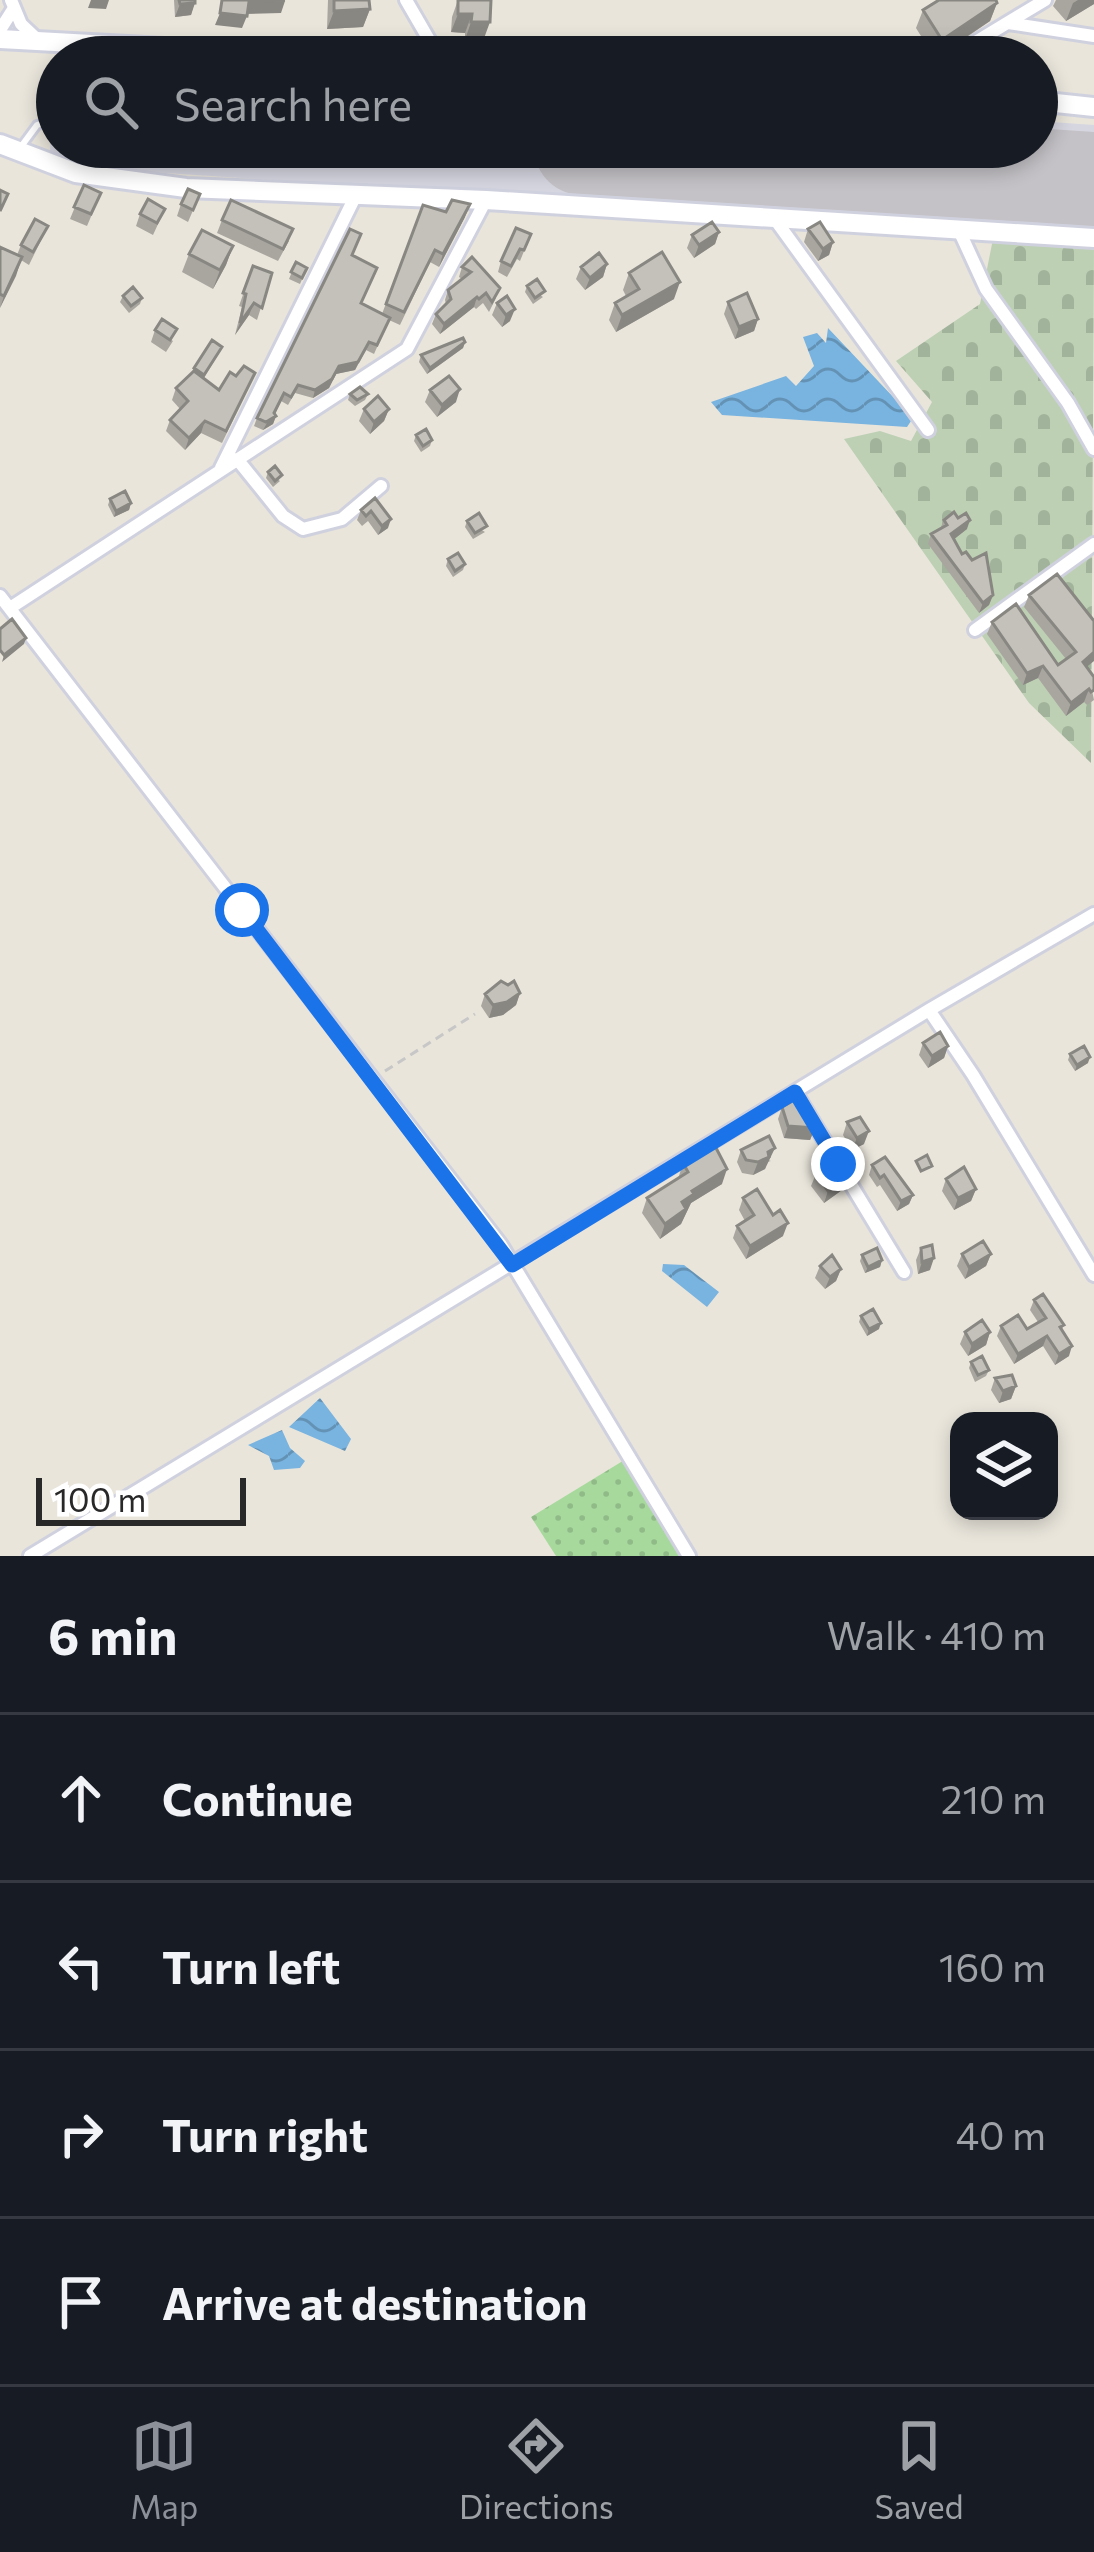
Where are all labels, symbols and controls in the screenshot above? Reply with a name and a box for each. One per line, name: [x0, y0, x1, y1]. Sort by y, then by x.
search box: [36, 36, 1058, 168]
icon: search: [78, 69, 144, 135]
text: Search here: [174, 75, 412, 130]
route start: [215, 883, 269, 937]
route end: [811, 1137, 865, 1191]
map controls: [950, 1412, 1058, 1520]
button: layers: [950, 1412, 1058, 1520]
scale bar: [36, 1472, 246, 1525]
text: 100 m: [54, 1478, 146, 1519]
text: 6 min: [48, 1603, 177, 1666]
text: Walk · 410 m: [827, 1610, 1046, 1658]
icon: ahead: [48, 1765, 114, 1831]
text: Continue: [162, 1770, 353, 1825]
text: 210 m: [941, 1774, 1046, 1822]
icon: left: [48, 1933, 114, 1999]
text: Turn left: [162, 1938, 340, 1993]
text: 160 m: [939, 1942, 1046, 1990]
icon: right: [48, 2101, 114, 2167]
text: Turn right: [162, 2106, 368, 2161]
text: 40 m: [956, 2110, 1046, 2158]
icon: arrive: [48, 2269, 114, 2335]
text: Arrive at destination: [162, 2274, 588, 2329]
tab: Map: [130, 2413, 198, 2526]
tab: Directions: [459, 2413, 614, 2526]
tab: Saved: [875, 2413, 964, 2526]

